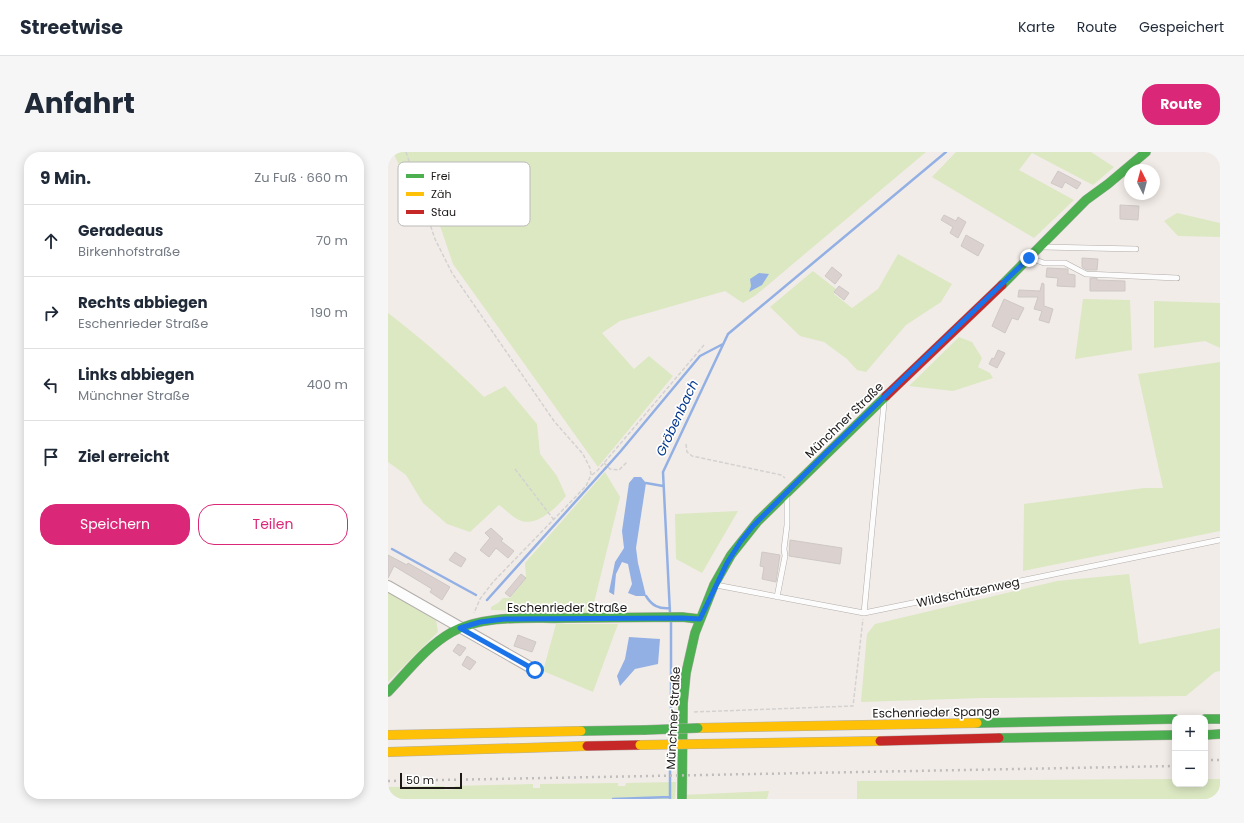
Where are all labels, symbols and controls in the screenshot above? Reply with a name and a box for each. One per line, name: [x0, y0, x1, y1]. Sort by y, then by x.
text: Streetwise: [20, 14, 123, 41]
text: Karte: [1018, 17, 1055, 37]
text: Route: [1077, 17, 1117, 37]
text: Gespeichert: [1139, 17, 1224, 37]
text: Anfahrt: [24, 84, 135, 123]
button: Route: [1142, 84, 1220, 125]
legend: [398, 162, 530, 226]
north arrow: [1124, 164, 1160, 200]
text: 9 Min.: [40, 166, 91, 190]
text: Zu Fuß · 660 m: [254, 168, 348, 187]
text: Frei: [431, 168, 450, 184]
text: Zäh: [431, 186, 451, 202]
text: Stau: [431, 204, 456, 220]
text: Geradeaus: [78, 220, 163, 241]
icon: ahead: [40, 230, 62, 252]
text: 70 m: [316, 231, 348, 250]
text: Birkenhofstraße: [78, 242, 180, 261]
route end: [1020, 249, 1038, 267]
text: Rechts abbiegen: [78, 292, 208, 313]
icon: right: [40, 302, 62, 324]
text: 190 m: [311, 303, 348, 322]
text: Eschenrieder Straße: [78, 314, 208, 333]
text: Links abbiegen: [78, 364, 194, 385]
icon: left: [40, 374, 62, 396]
text: 400 m: [307, 375, 348, 394]
water label: Gröbenbach: [651, 377, 703, 459]
street label: Münchner Straße: [801, 378, 887, 462]
text: Münchner Straße: [78, 386, 190, 405]
icon: arrive: [40, 446, 62, 468]
text: Ziel erreicht: [78, 446, 169, 467]
button: Speichern: [40, 504, 190, 545]
button: Teilen: [198, 504, 348, 545]
street label: Wildschützenweg: [915, 573, 1021, 611]
street label: Eschenrieder Straße: [507, 599, 627, 616]
route start: [526, 661, 544, 679]
street label: Münchner Straße: [662, 666, 684, 770]
street label: Eschenrieder Spange: [872, 702, 1000, 722]
map controls: [1172, 715, 1208, 787]
button: +: [1172, 715, 1208, 751]
button: −: [1172, 751, 1208, 787]
scale bar: [400, 771, 462, 790]
text: 50 m: [406, 772, 434, 788]

